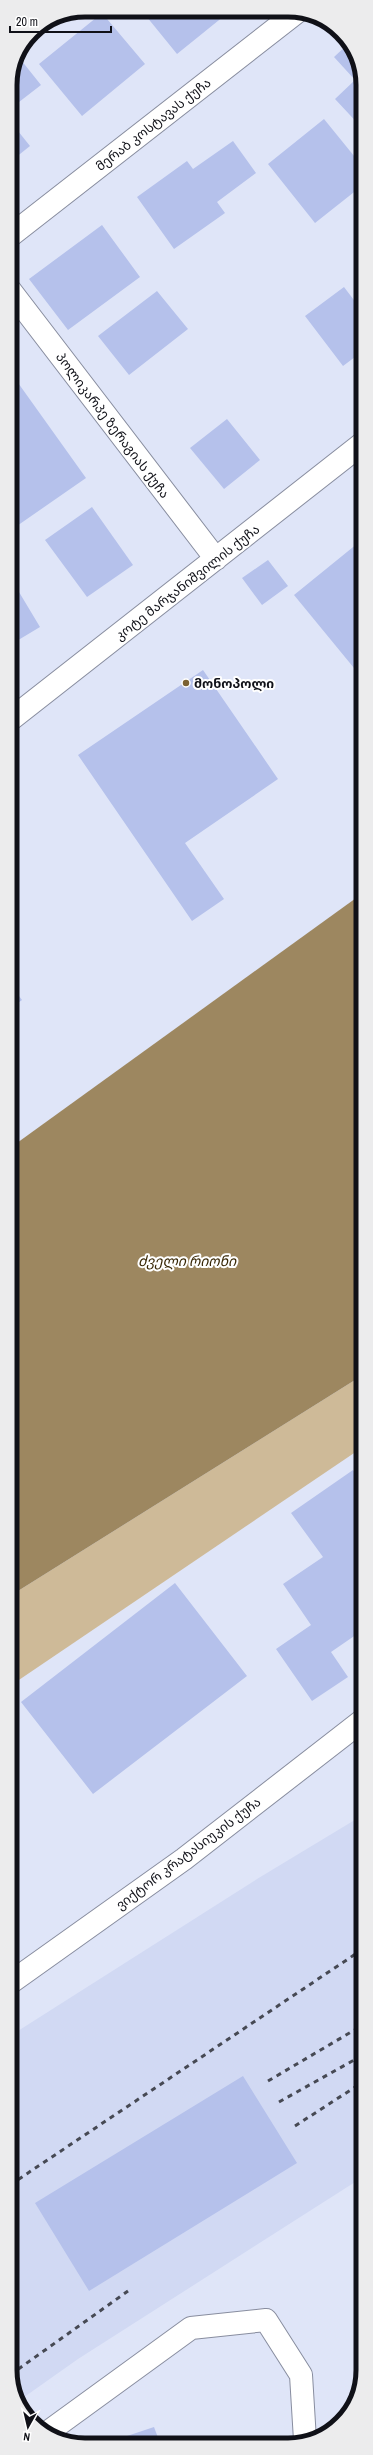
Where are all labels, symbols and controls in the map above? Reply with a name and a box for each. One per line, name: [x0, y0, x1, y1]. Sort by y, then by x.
scale bar: [10, 8, 111, 34]
text: 20 m: [16, 14, 38, 30]
street label: მერაბ კოსტავას ქუჩა: [92, 74, 214, 175]
street label: პოლიკარპე ზერაგიას ქუჩა: [52, 349, 173, 502]
street label: კოტე მარჯანიშვილის ქუჩა: [112, 521, 263, 644]
place label: მონოპოლი: [194, 675, 274, 692]
marker: მონოპოლი: [181, 678, 191, 688]
water label: ძველი რიონი: [138, 1252, 237, 1270]
street label: ვიქტორ კრატასიუკის ქუჩა: [112, 1793, 264, 1914]
north arrow: [8, 2407, 48, 2447]
text: N: [22, 2430, 31, 2444]

